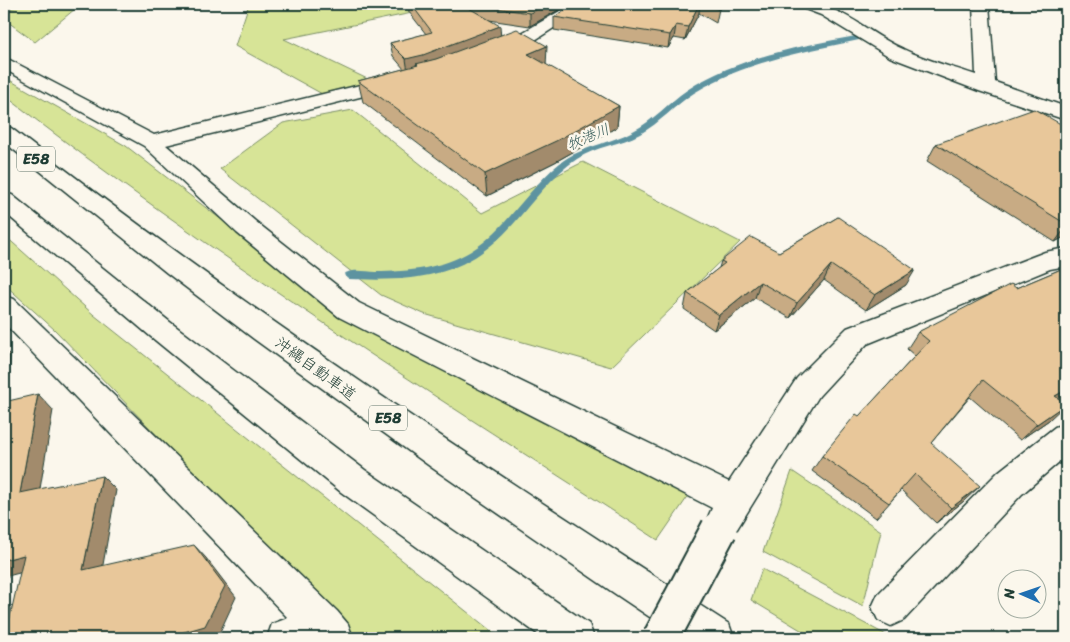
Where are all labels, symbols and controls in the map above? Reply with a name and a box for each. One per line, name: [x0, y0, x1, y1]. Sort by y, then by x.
water label: 牧港川: [562, 116, 614, 158]
road number: E58: [17, 146, 55, 172]
street label: 沖縄自動車道: [268, 328, 363, 408]
road number: E58: [369, 406, 407, 430]
north arrow: [998, 570, 1048, 620]
text: N: [997, 588, 1022, 600]

